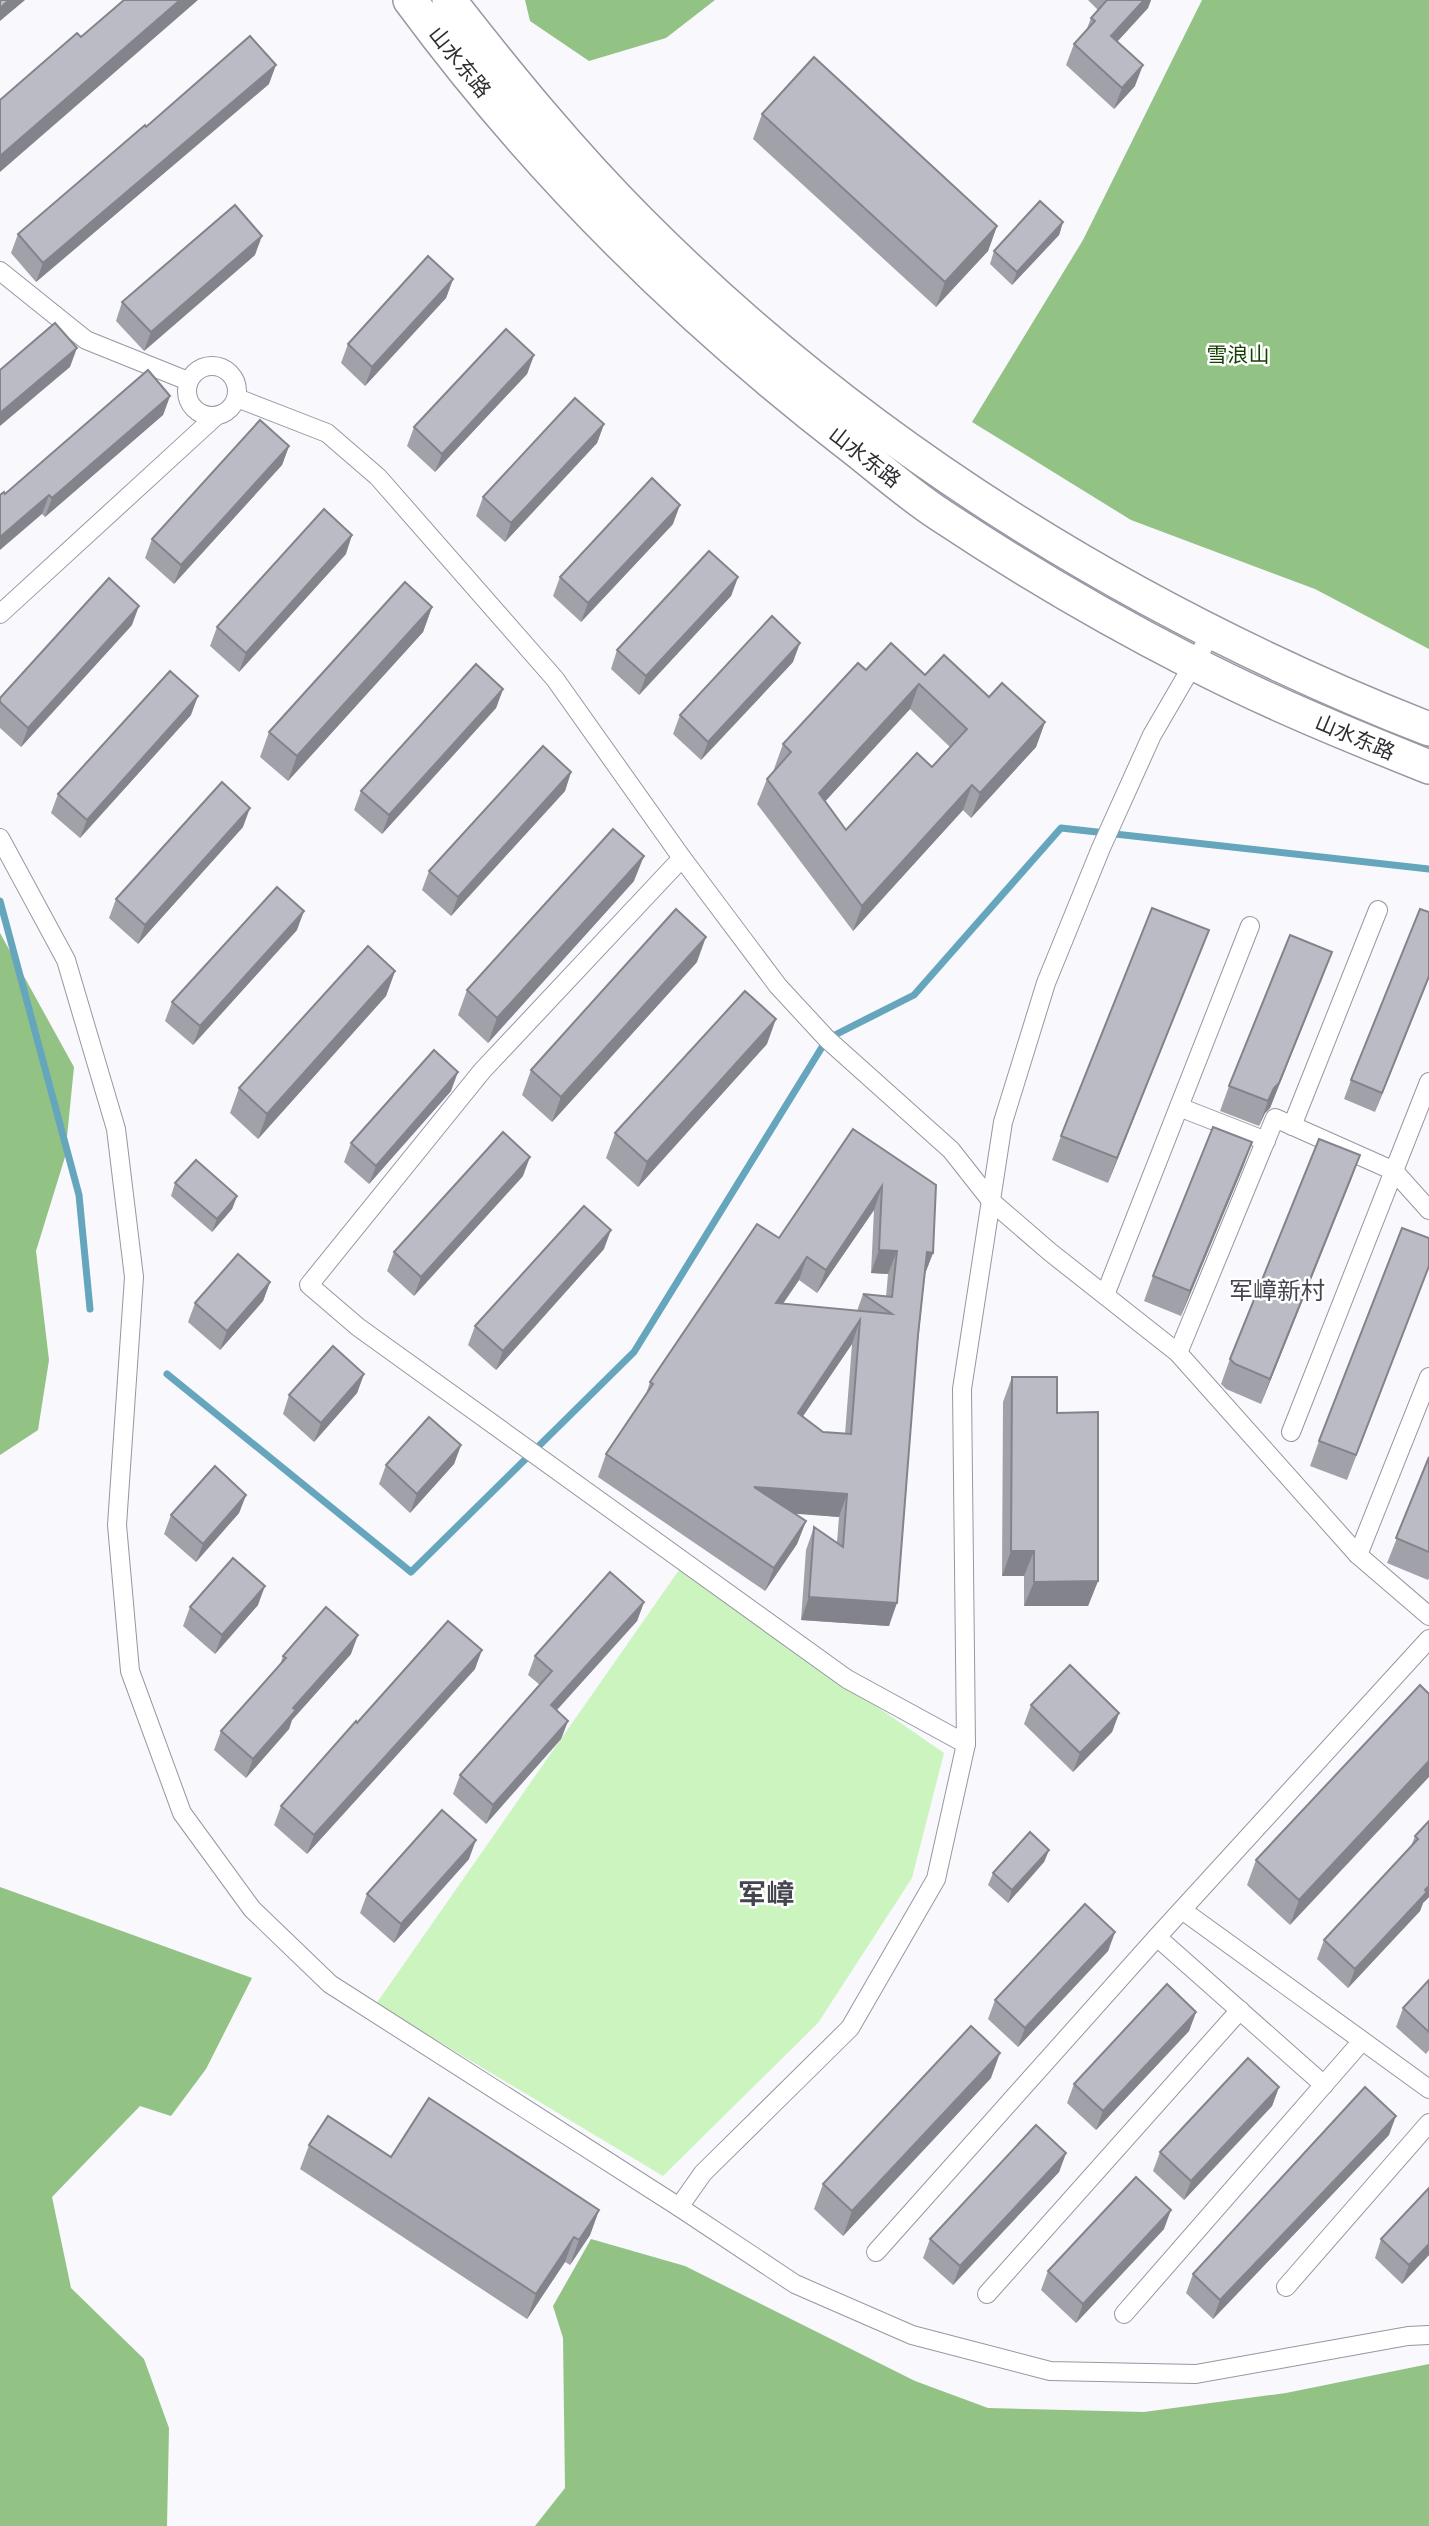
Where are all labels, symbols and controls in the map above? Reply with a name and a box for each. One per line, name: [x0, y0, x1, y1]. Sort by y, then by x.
street label: 山水东路: [422, 20, 498, 104]
park label: 雪浪山: [1207, 340, 1270, 369]
street label: 山水东路: [823, 420, 907, 494]
street label: 山水东路: [1311, 707, 1399, 767]
district label: 军嶂新村: [1229, 1274, 1325, 1306]
district label: 军嶂: [738, 1875, 794, 1913]

